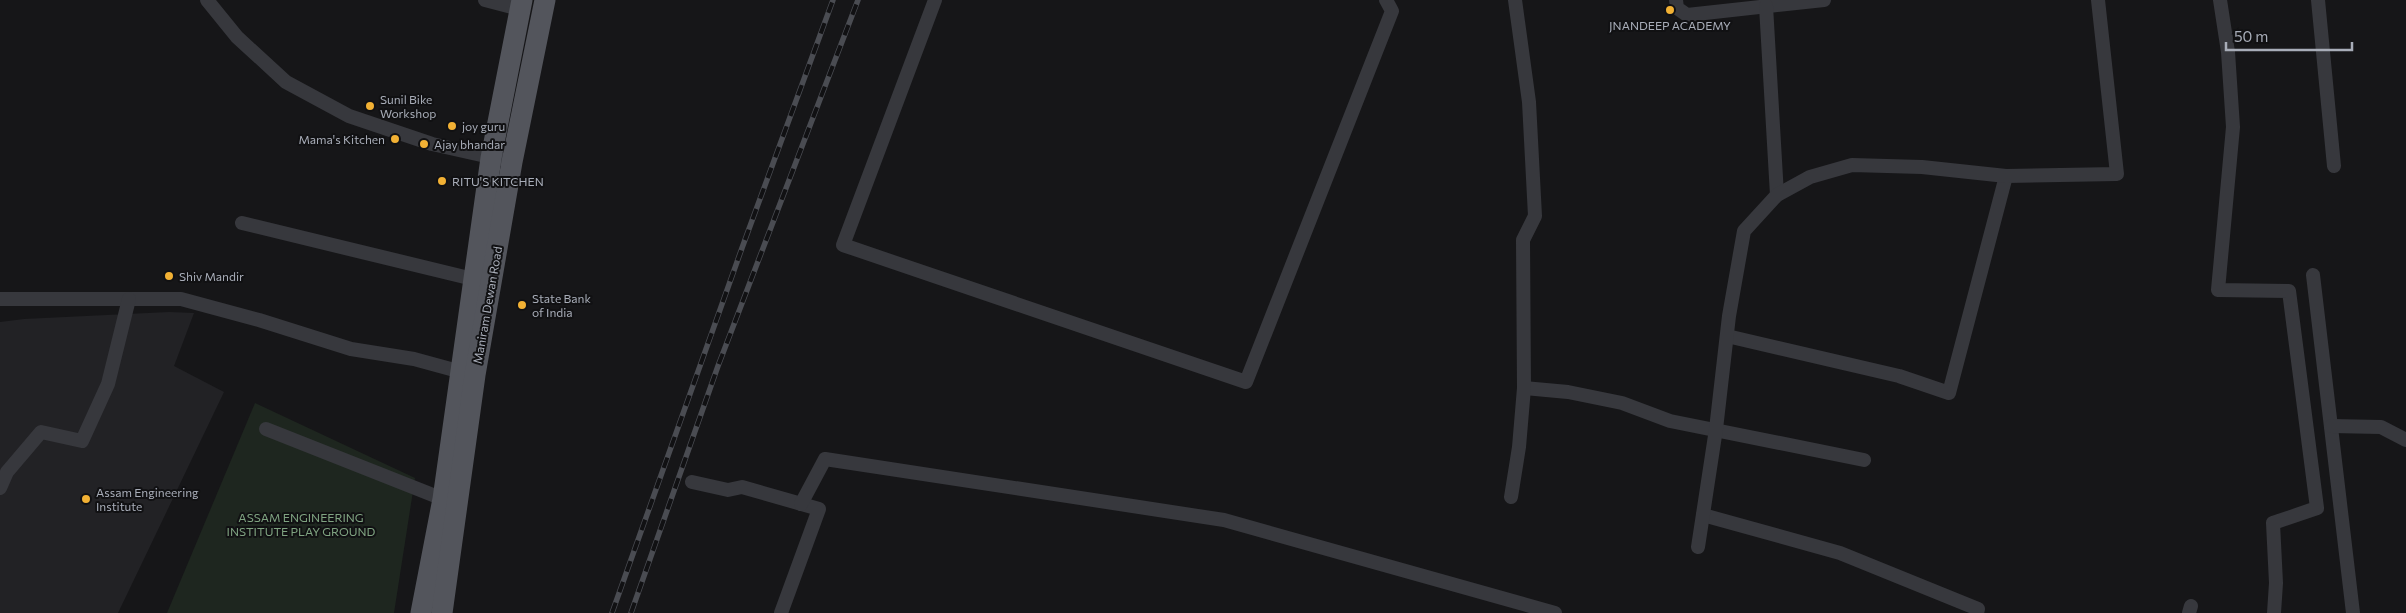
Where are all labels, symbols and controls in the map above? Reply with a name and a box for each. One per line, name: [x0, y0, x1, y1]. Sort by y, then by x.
marker: JNANDEEP ACADEMY: [1664, 4, 1676, 16]
place label: JNANDEEP ACADEMY: [1609, 18, 1731, 33]
scale bar: [2226, 20, 2352, 52]
text: 50 m: [2234, 27, 2268, 45]
place label: Sunil Bike Workshop: [380, 92, 436, 120]
marker: Sunil Bike Workshop: [364, 100, 376, 112]
place label: joy guru: [462, 119, 505, 133]
marker: joy guru: [446, 120, 458, 132]
place label: Mama's Kitchen: [298, 132, 385, 146]
marker: Mama's Kitchen: [389, 133, 401, 145]
place label: Ajay bhandar: [434, 137, 505, 151]
marker: Ajay bhandar: [418, 138, 430, 150]
place label: RITU'S KITCHEN: [452, 174, 544, 188]
marker: RITU'S KITCHEN: [436, 175, 448, 187]
street label: Maniram Dewan Road: [470, 245, 504, 365]
place label: Shiv Mandir: [179, 269, 244, 283]
marker: Shiv Mandir: [163, 270, 175, 282]
place label: State Bank of India: [532, 291, 591, 319]
marker: State Bank of India: [516, 299, 528, 311]
place label: Assam Engineering Institute: [96, 485, 199, 513]
marker: Assam Engineering Institute: [80, 493, 92, 505]
park label: ASSAM ENGINEERING INSTITUTE PLAY GROUND: [227, 510, 376, 538]

